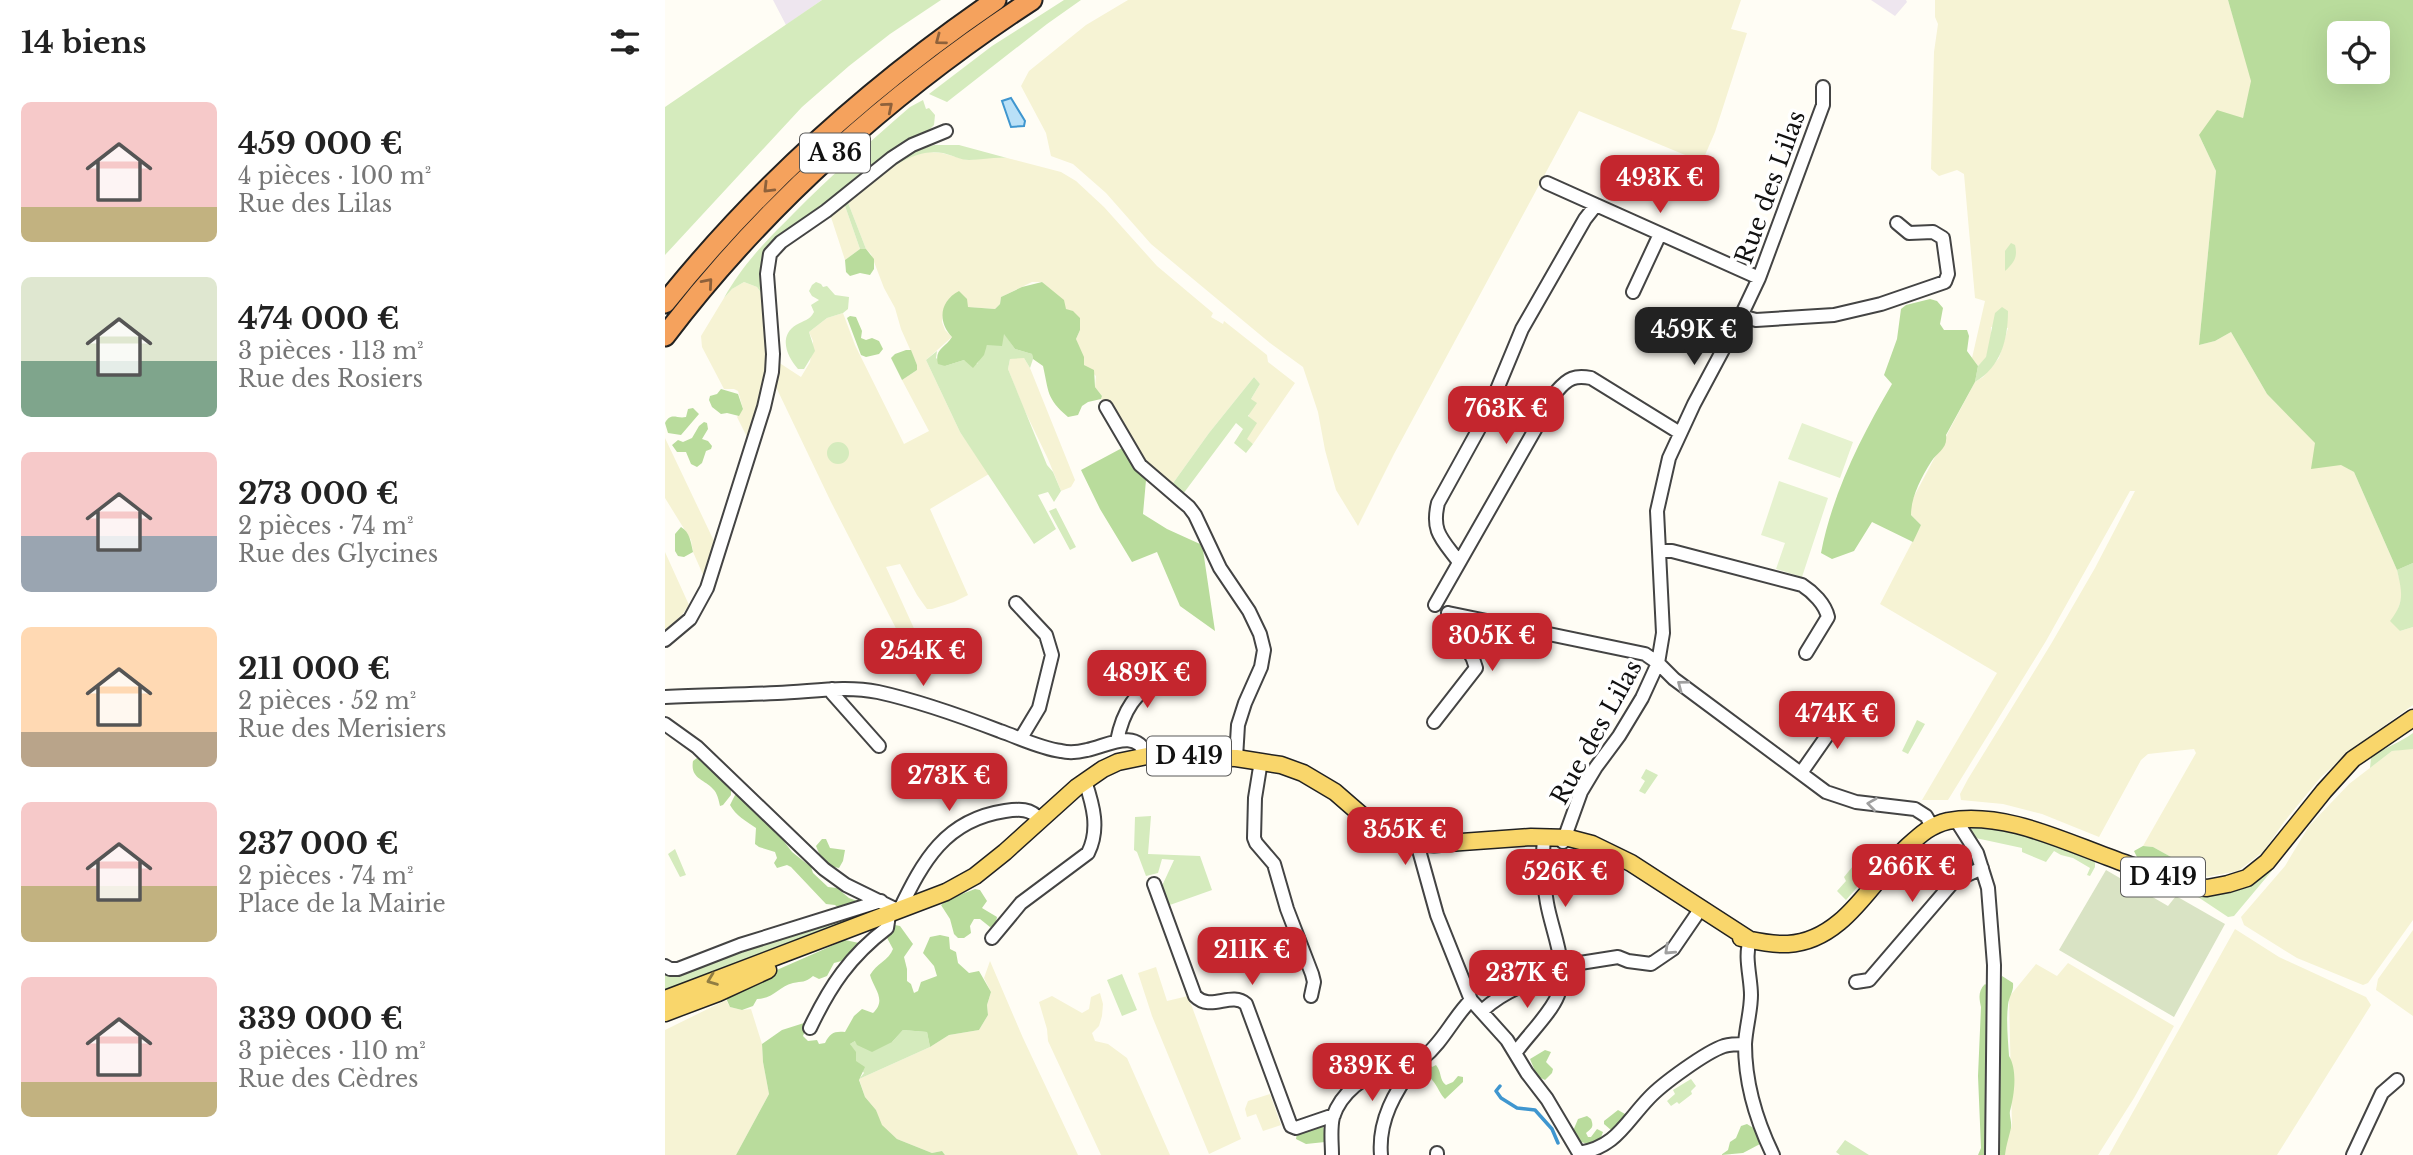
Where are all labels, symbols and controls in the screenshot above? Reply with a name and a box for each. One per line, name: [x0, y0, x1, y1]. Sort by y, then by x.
map controls: [2327, 21, 2390, 84]
button: locate: [2327, 21, 2390, 84]
icon: filters: [606, 23, 644, 61]
text: 14 biens: [21, 24, 146, 61]
one-way arrow: [935, 31, 948, 44]
one-way arrow: [880, 103, 893, 115]
street label: Rue des Lilas: [1729, 106, 1811, 268]
text: 459 000 €: [238, 125, 403, 162]
icon: home: [77, 130, 161, 214]
road number: A 36: [800, 134, 870, 172]
pin: 493K €: [1603, 156, 1717, 215]
text: 4 pièces · 100 m²: [238, 162, 431, 190]
text: 493K €: [1616, 164, 1704, 192]
one-way arrow: [764, 180, 777, 193]
text: Rue des Lilas: [238, 190, 392, 218]
one-way arrow: [700, 278, 712, 291]
text: 474 000 €: [238, 300, 400, 337]
icon: home: [77, 305, 161, 389]
pin: 459K €: [1637, 308, 1751, 367]
text: 459K €: [1651, 316, 1737, 344]
text: 3 pièces · 113 m²: [238, 337, 424, 365]
text: Rue des Rosiers: [238, 365, 423, 393]
pin: 763K €: [1449, 386, 1563, 446]
text: 763K €: [1464, 395, 1548, 423]
text: 273 000 €: [238, 475, 399, 512]
icon: home: [77, 480, 161, 564]
text: 2 pièces · 74 m²: [238, 512, 414, 540]
text: Rue des Glycines: [238, 540, 438, 568]
pin: 305K €: [1435, 614, 1549, 673]
text: 305K €: [1448, 622, 1536, 650]
pin: 254K €: [866, 628, 980, 688]
text: 254K €: [880, 637, 966, 665]
text: 211 000 €: [238, 650, 390, 687]
pin: 489K €: [1090, 650, 1204, 710]
icon: home: [77, 655, 161, 739]
street label: Rue des Lilas: [1544, 655, 1648, 809]
text: 489K €: [1103, 659, 1191, 687]
one-way arrow: [1677, 681, 1690, 694]
text: 2 pièces · 52 m²: [238, 687, 416, 715]
pin: 474K €: [1780, 692, 1894, 751]
text: 474K €: [1795, 700, 1879, 728]
text: Rue des Merisiers: [238, 715, 446, 743]
road number: D 419: [1147, 736, 1231, 776]
pin: 273K €: [892, 754, 1006, 813]
text: 273K €: [907, 762, 991, 790]
one-way arrow: [1867, 797, 1878, 812]
pin: 355K €: [1348, 808, 1462, 867]
text: 355K €: [1363, 816, 1447, 844]
text: 237 000 €: [238, 825, 399, 862]
icon: home: [77, 830, 161, 914]
pin: 266K €: [1855, 844, 1969, 904]
pin: 526K €: [1508, 850, 1622, 909]
text: 266K €: [1868, 853, 1956, 881]
text: 526K €: [1522, 858, 1608, 886]
road number: D 419: [2121, 858, 2205, 897]
text: 2 pièces · 74 m²: [238, 862, 414, 890]
text: Place de la Mairie: [238, 890, 446, 918]
pin: 211K €: [1195, 928, 1309, 987]
text: 211K €: [1213, 936, 1291, 964]
one-way arrow: [1664, 942, 1677, 954]
pin: 237K €: [1470, 950, 1584, 1010]
text: 237K €: [1485, 959, 1569, 987]
one-way arrow: [707, 972, 719, 986]
text: 339 000 €: [238, 1000, 403, 1037]
icon: home: [77, 1005, 161, 1089]
text: 3 pièces · 110 m²: [238, 1037, 426, 1065]
pin: 339K €: [1315, 1044, 1429, 1103]
text: 339K €: [1329, 1052, 1415, 1080]
text: Rue des Cèdres: [238, 1065, 419, 1093]

